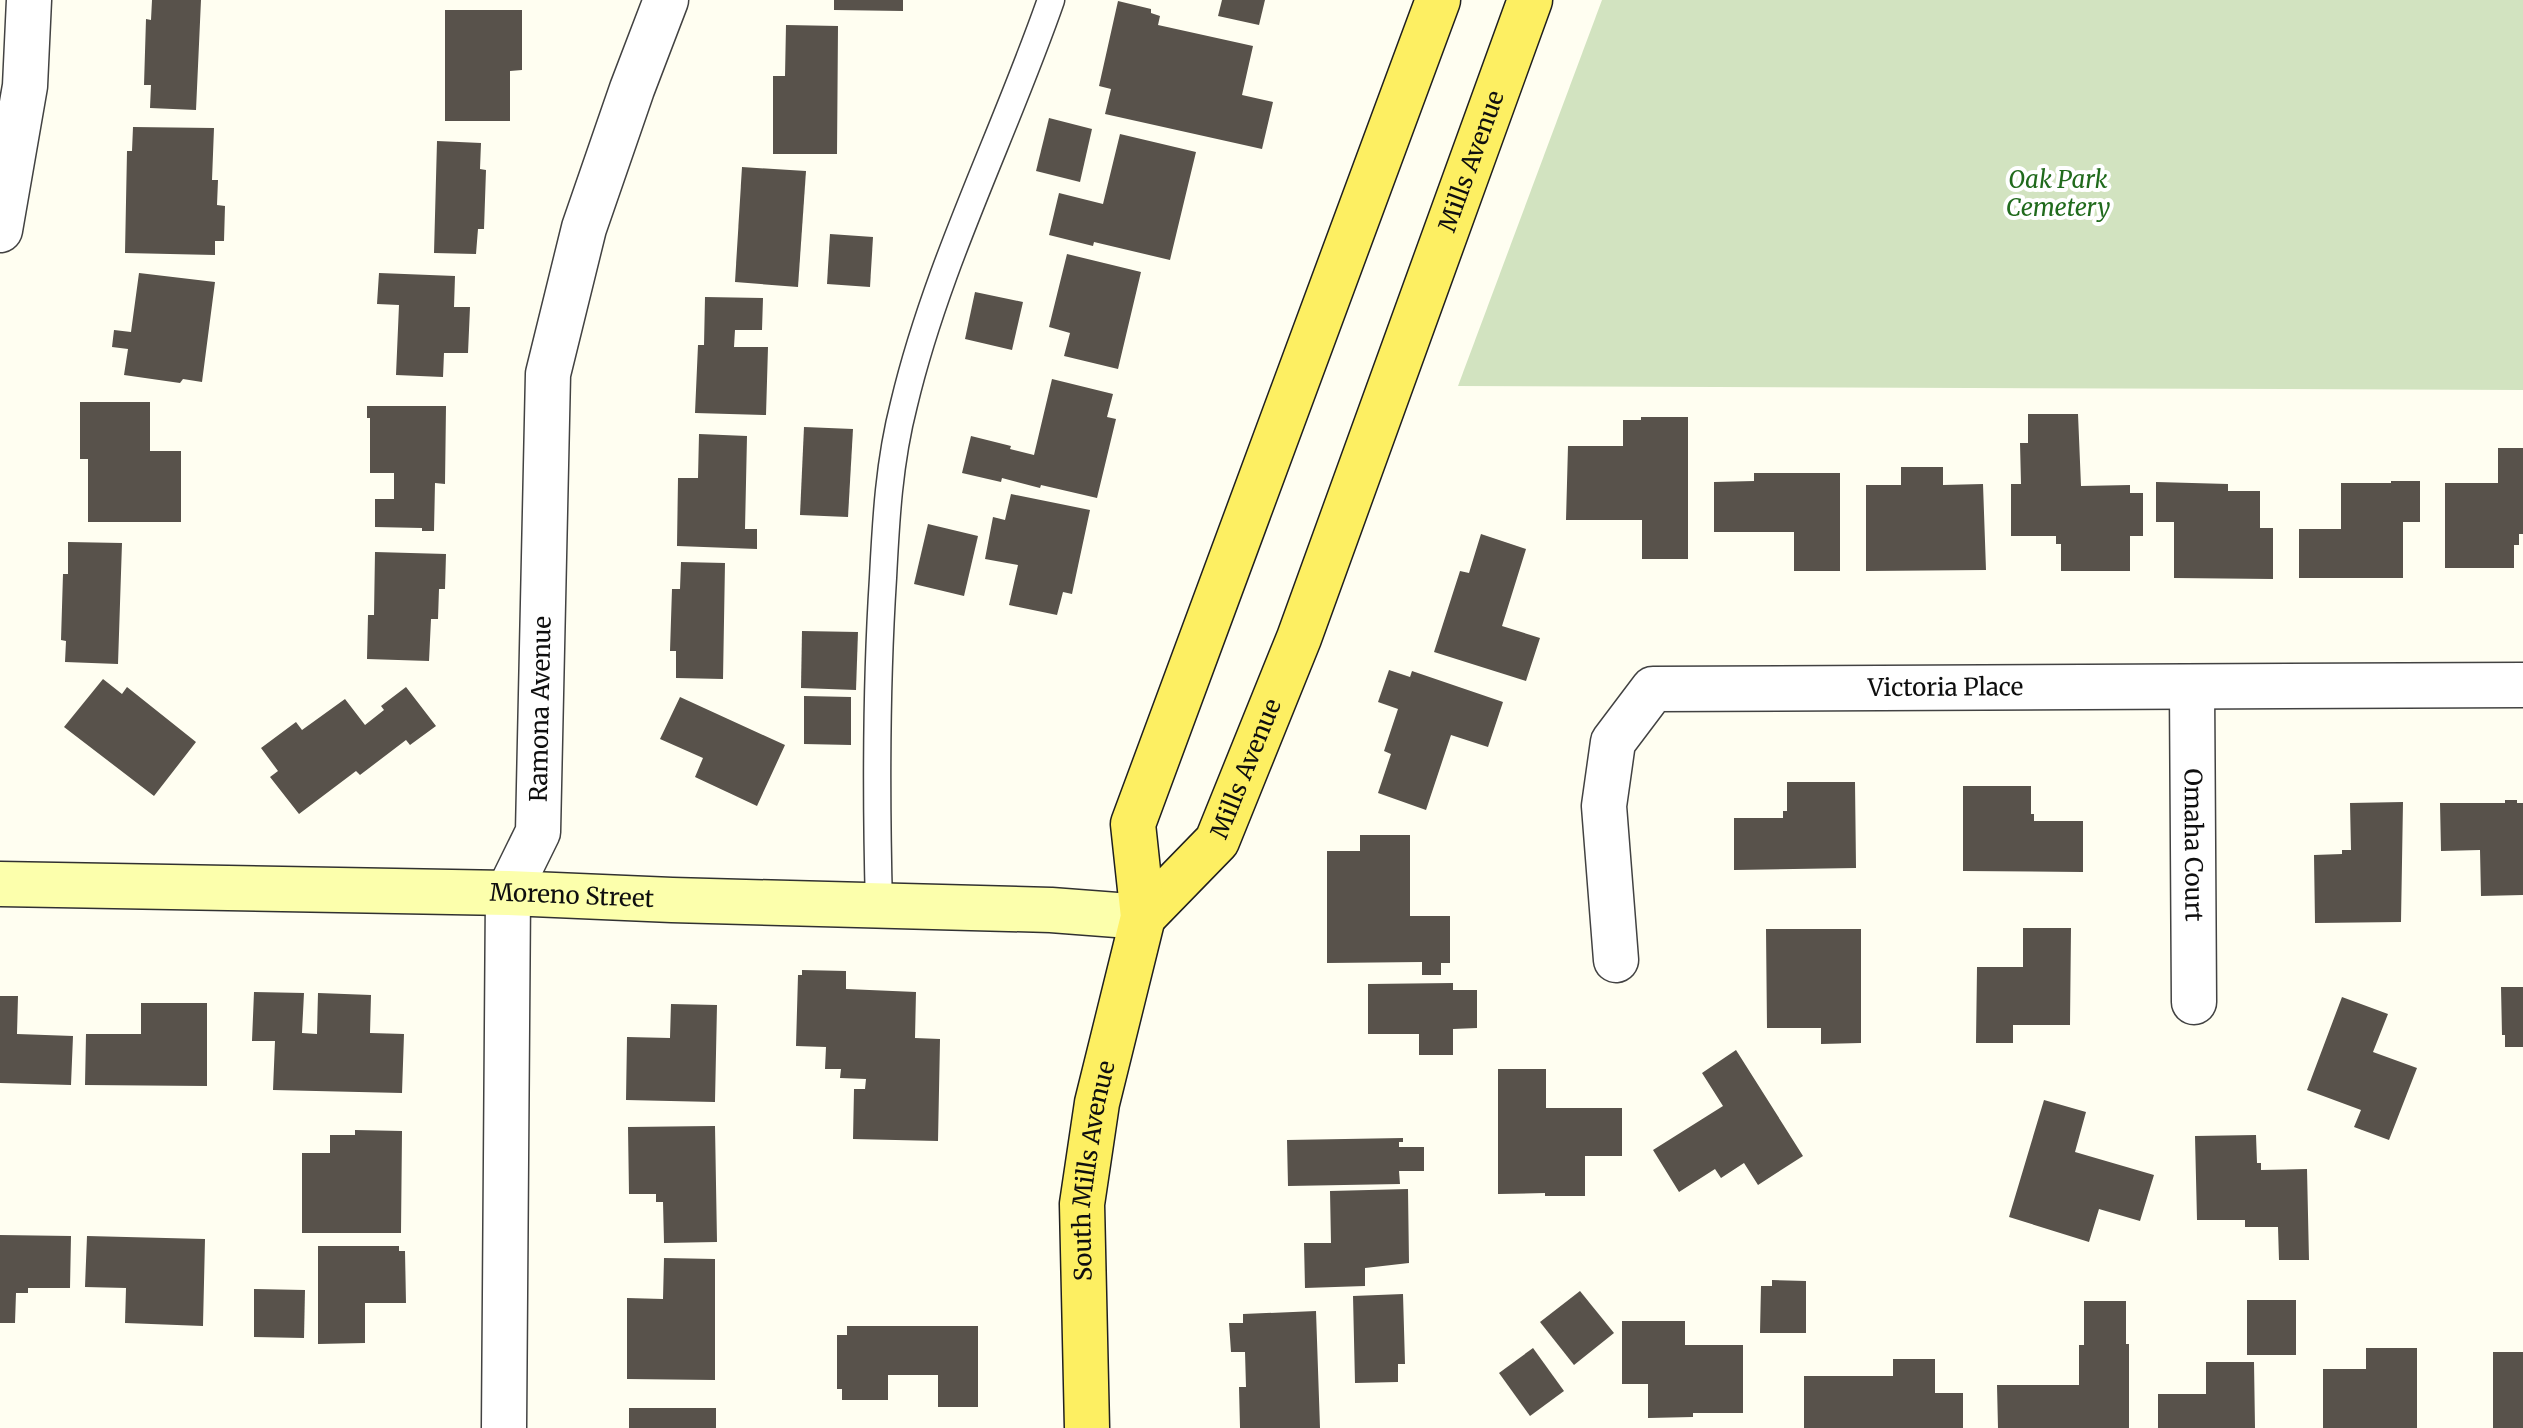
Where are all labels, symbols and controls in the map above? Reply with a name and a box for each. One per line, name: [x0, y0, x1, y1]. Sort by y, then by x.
street label: Mills Avenue: [1431, 86, 1511, 236]
park label: Oak Park Cemetery: [2006, 164, 2110, 223]
street label: Ramona Avenue: [523, 616, 558, 802]
street label: Victoria Place: [1867, 671, 2023, 703]
street label: Mills Avenue: [1204, 694, 1288, 843]
street label: Omaha Court: [2178, 768, 2209, 922]
street label: Moreno Street: [489, 877, 655, 914]
street label: South Mills Avenue: [1066, 1057, 1122, 1282]

